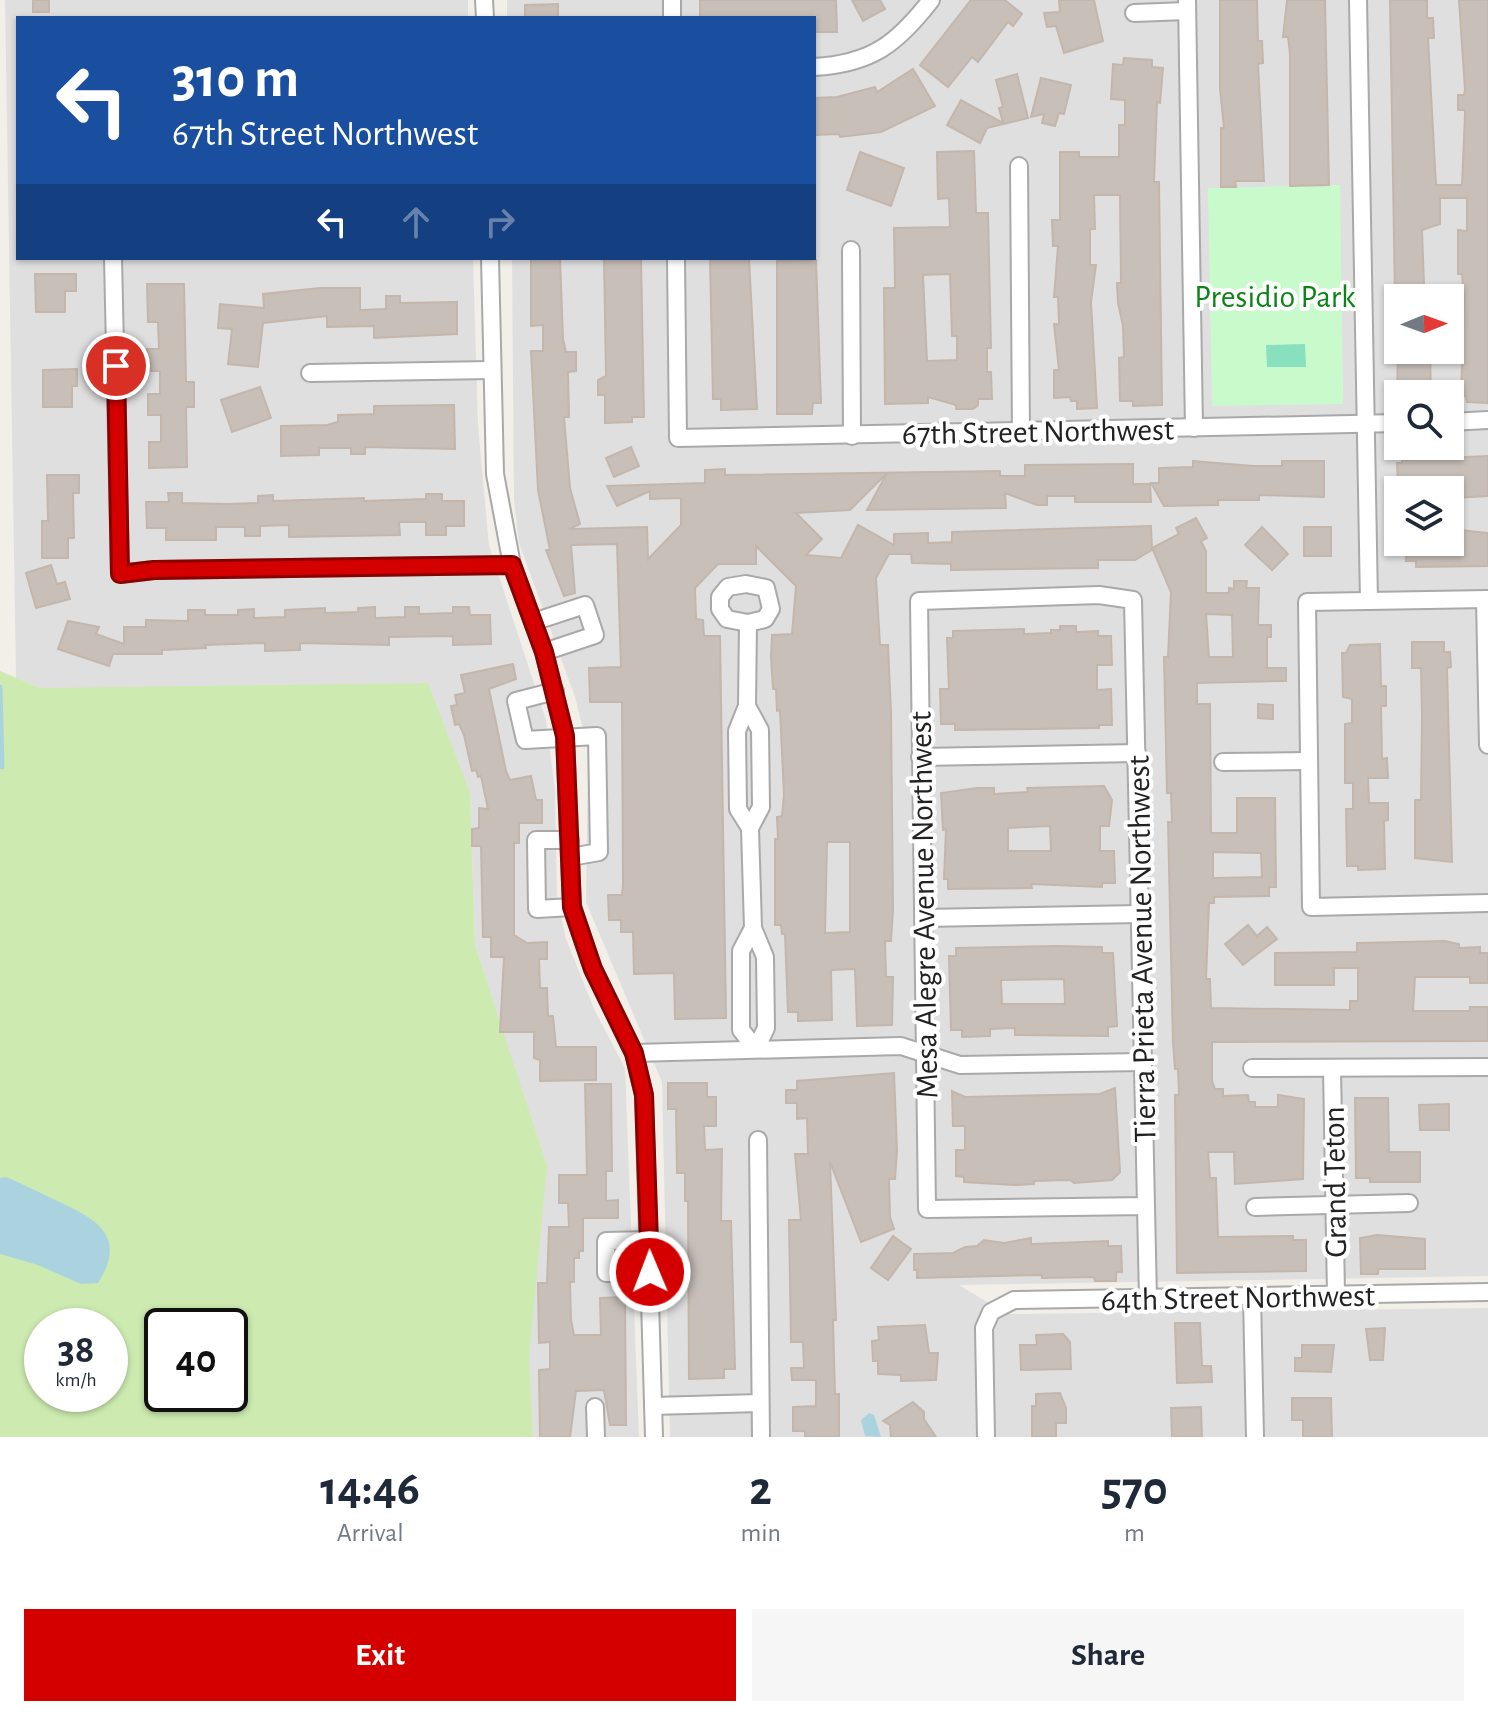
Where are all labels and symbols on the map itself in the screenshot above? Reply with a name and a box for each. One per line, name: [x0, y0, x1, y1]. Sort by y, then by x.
park label: Presidio Park: [1194, 281, 1356, 313]
north arrow: [1384, 284, 1464, 364]
pin: [82, 332, 150, 400]
street label: 67th Street Northwest: [902, 414, 1174, 450]
street label: Mesa Alegre Avenue Northwest: [905, 711, 943, 1099]
street label: Tierra Prieta Avenue Northwest: [1123, 755, 1161, 1143]
street label: Grand Teton: [1318, 1106, 1352, 1258]
position arrow: [608, 1230, 692, 1314]
street label: 64th Street Northwest: [1101, 1280, 1375, 1316]
speed limit sign: 40: [144, 1308, 248, 1412]

